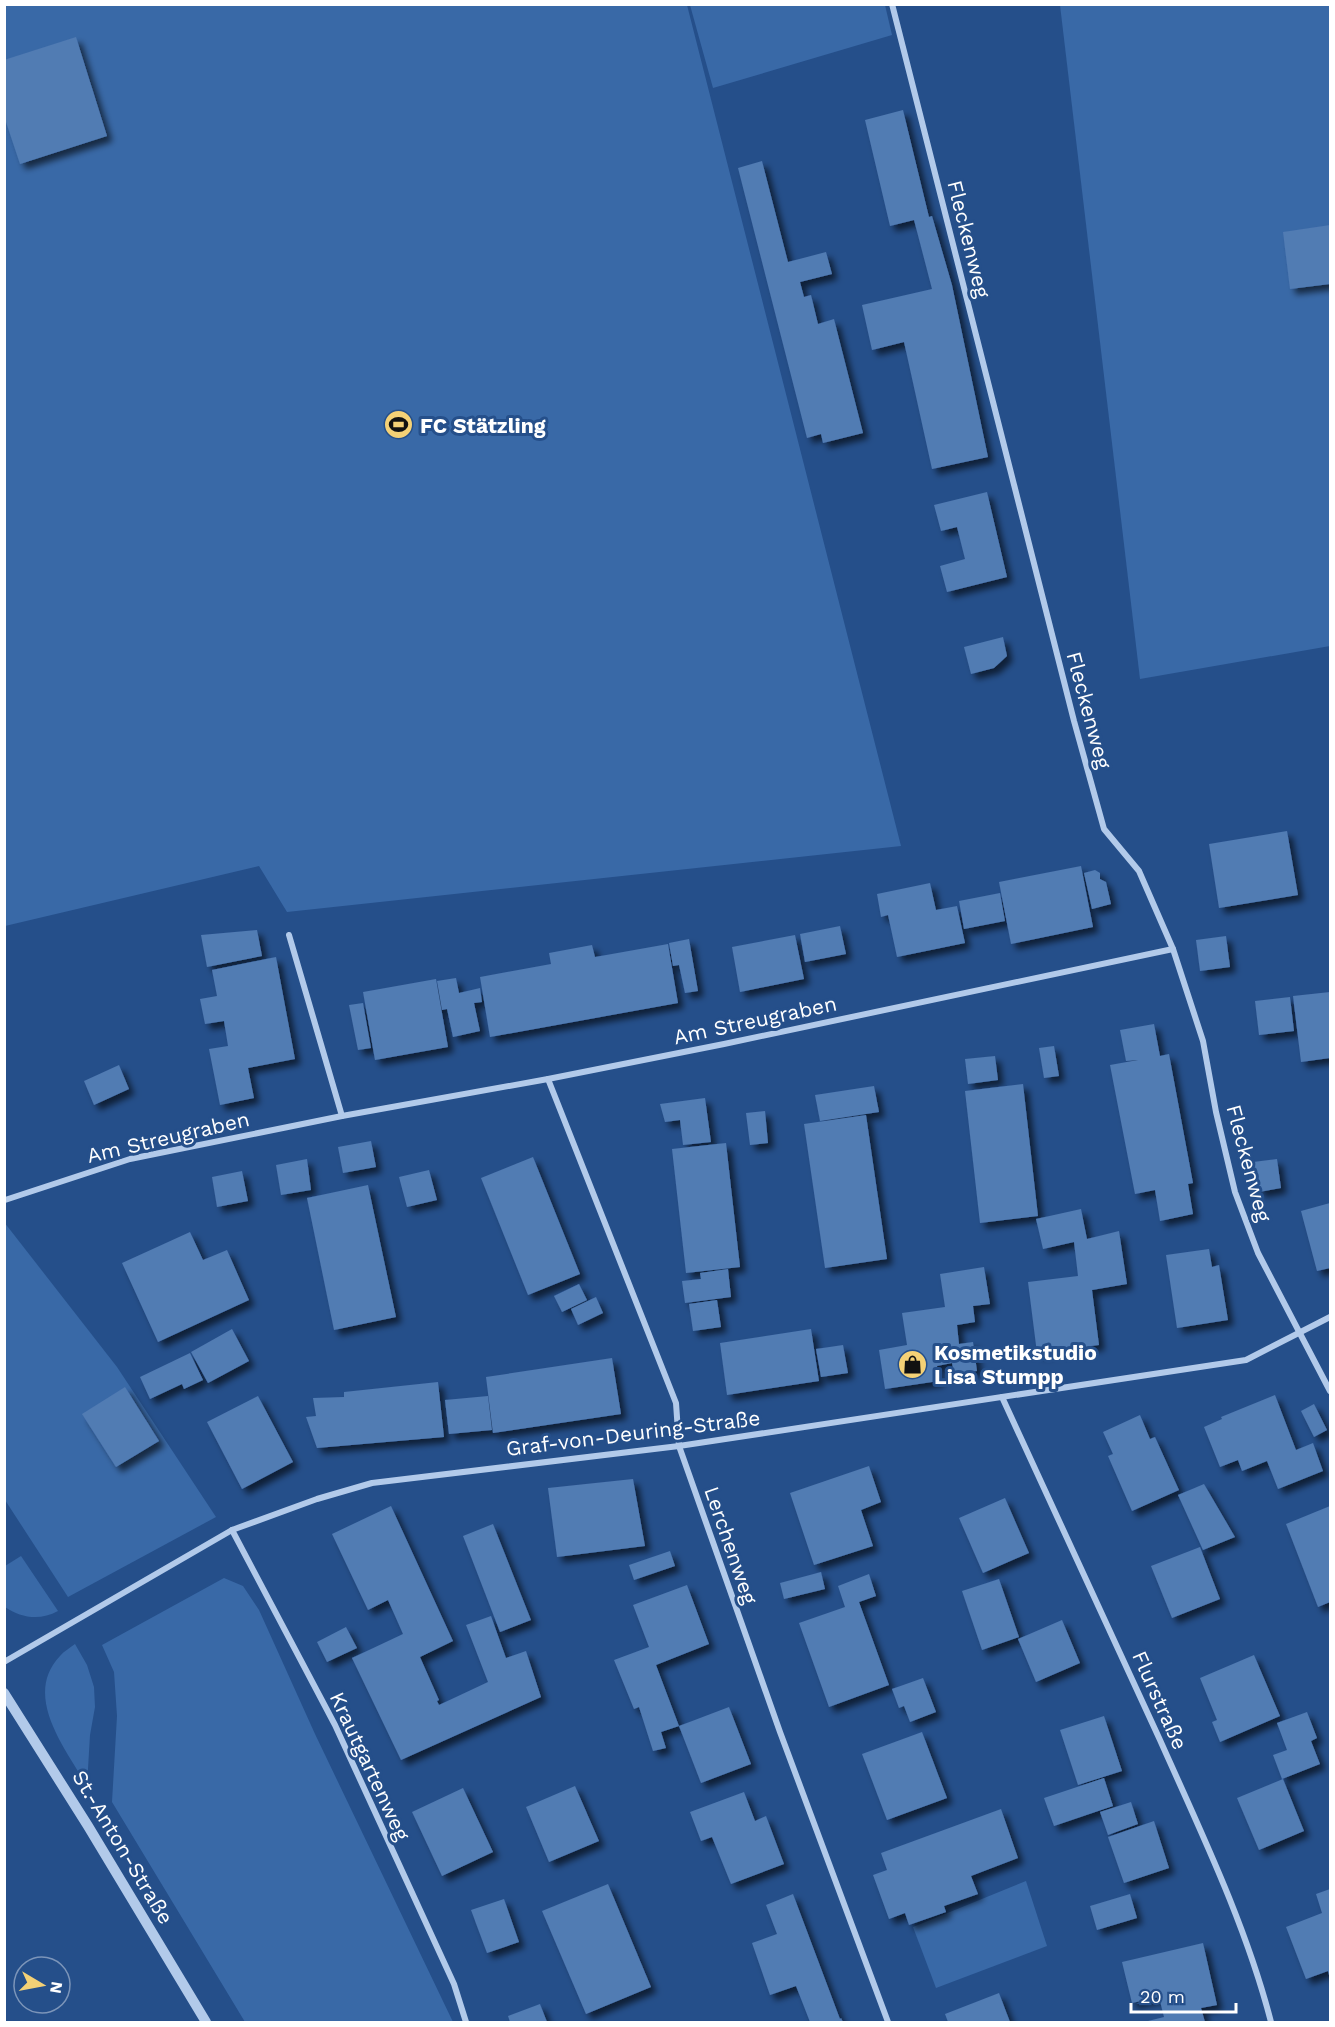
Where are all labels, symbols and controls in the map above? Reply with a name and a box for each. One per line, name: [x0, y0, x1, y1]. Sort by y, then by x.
street label: Fleckenweg: [942, 178, 996, 301]
sports icon: FC Stätzling: [383, 409, 415, 441]
place label: FC Stätzling: [420, 413, 546, 438]
street label: Fleckenweg: [1061, 649, 1117, 772]
street label: Am Streugraben: [671, 990, 839, 1050]
street label: Fleckenweg: [1221, 1102, 1277, 1225]
street label: Am Streugraben: [84, 1106, 252, 1168]
place label: Kosmetikstudio Lisa Stumpp: [934, 1340, 1097, 1389]
shop icon: Kosmetikstudio Lisa Stumpp: [897, 1348, 929, 1380]
street label: Graf-von-Deuring-Straße: [504, 1405, 762, 1461]
street label: Lerchenweg: [699, 1483, 763, 1608]
street label: Flurstraße: [1127, 1647, 1193, 1753]
street label: Krautgartenweg: [325, 1688, 416, 1845]
street label: St.-Anton-Straße: [67, 1766, 179, 1928]
north arrow: [12, 1955, 72, 2015]
scale bar: [1131, 1976, 1236, 2014]
text: N: [46, 1980, 67, 1995]
text: 20 m: [1140, 1986, 1185, 2007]

